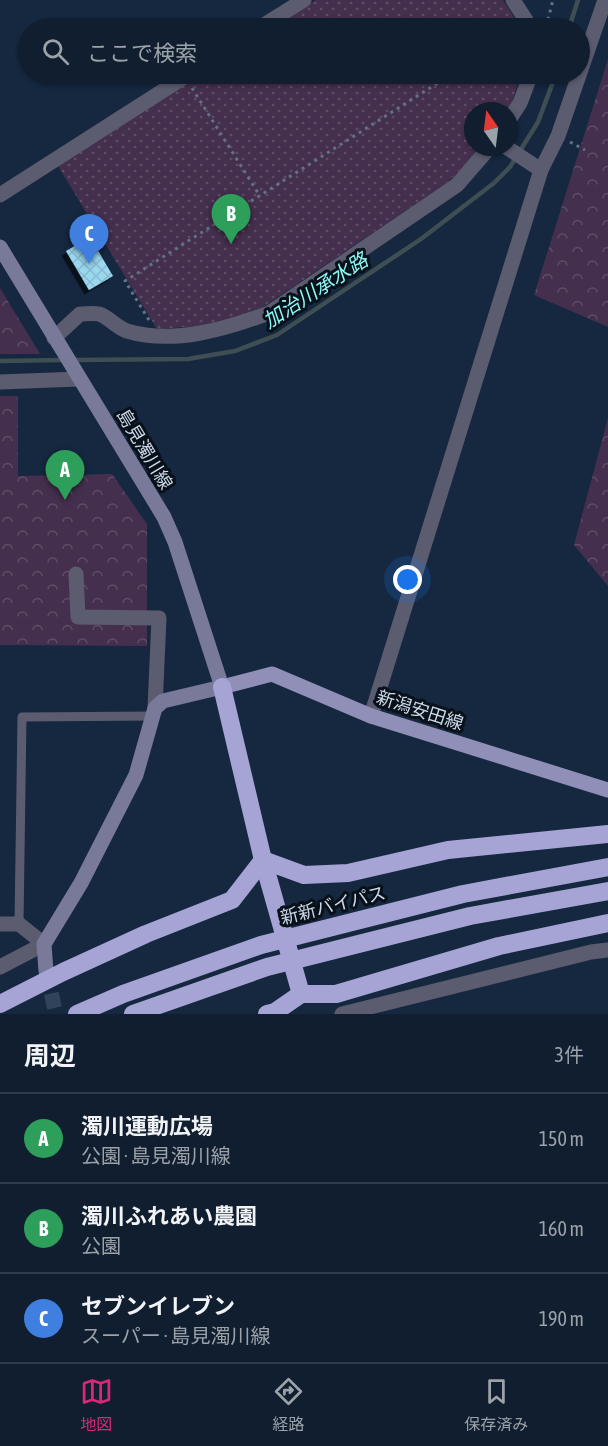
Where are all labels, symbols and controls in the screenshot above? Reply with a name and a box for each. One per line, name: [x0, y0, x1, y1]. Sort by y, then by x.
search box: [18, 18, 590, 84]
icon: search: [39, 35, 72, 68]
text: ここで検索: [87, 40, 197, 66]
north arrow: [464, 102, 518, 156]
pin: B: [212, 194, 250, 244]
pin: C: [70, 214, 109, 264]
water label: 加治川承水路: [258, 247, 373, 332]
street label: 島見濁川線: [113, 405, 177, 493]
pin: A: [46, 450, 84, 500]
your location: [393, 565, 422, 594]
street label: 新潟安田線: [374, 686, 466, 734]
street label: 新新バイパス: [278, 882, 388, 928]
text: 周辺: [24, 1041, 76, 1071]
text: 3件: [555, 1043, 584, 1066]
text: 濁川運動広場: [81, 1113, 213, 1139]
text: A: [39, 1127, 48, 1150]
text: 150 m: [539, 1127, 584, 1150]
text: 公園 · 島見濁川線: [81, 1144, 231, 1167]
text: 濁川ふれあい農園: [81, 1203, 257, 1229]
text: B: [39, 1217, 48, 1240]
text: 160 m: [539, 1217, 584, 1240]
text: 公園: [81, 1234, 121, 1257]
text: セブンイレブン: [81, 1293, 235, 1319]
text: C: [39, 1307, 48, 1330]
text: 190 m: [539, 1307, 584, 1330]
text: スーパー · 島見濁川線: [81, 1324, 271, 1347]
tab: 地図: [80, 1375, 113, 1435]
tab: 経路: [272, 1375, 305, 1435]
tab: 保存済み: [464, 1375, 528, 1435]

